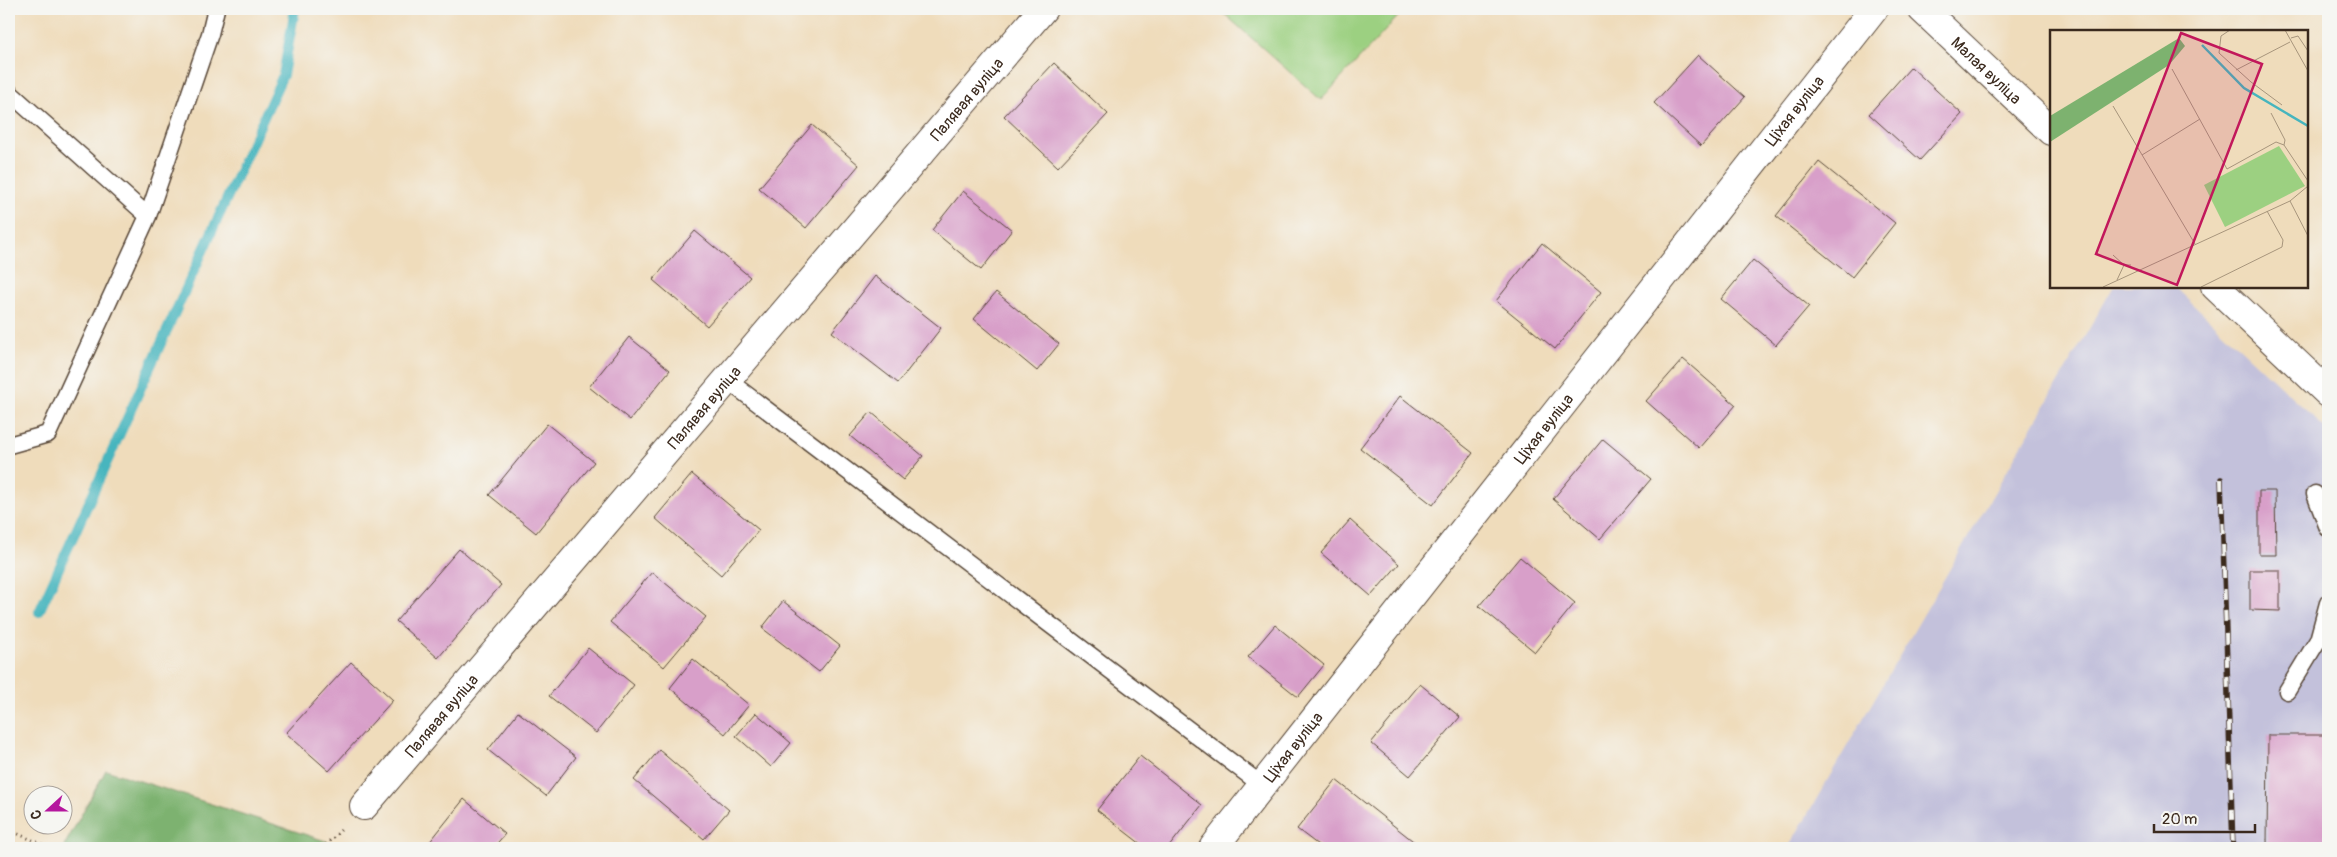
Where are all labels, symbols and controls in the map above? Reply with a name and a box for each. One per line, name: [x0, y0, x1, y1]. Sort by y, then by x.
inset map: [2050, 30, 2307, 288]
street label: Малая вуліца: [1947, 33, 2025, 109]
street label: Палявая вуліца: [926, 54, 1008, 145]
street label: Ціхая вуліца: [1761, 72, 1829, 150]
street label: Палявая вуліца: [664, 362, 746, 453]
street label: Ціхая вуліца: [1510, 390, 1578, 468]
street label: Палявая вуліца: [401, 670, 483, 762]
street label: Ціхая вуліца: [1260, 708, 1328, 787]
north arrow: [22, 784, 72, 834]
scale bar: [2154, 802, 2256, 834]
text: С: [27, 807, 46, 822]
text: 20 m: [2162, 810, 2197, 829]

